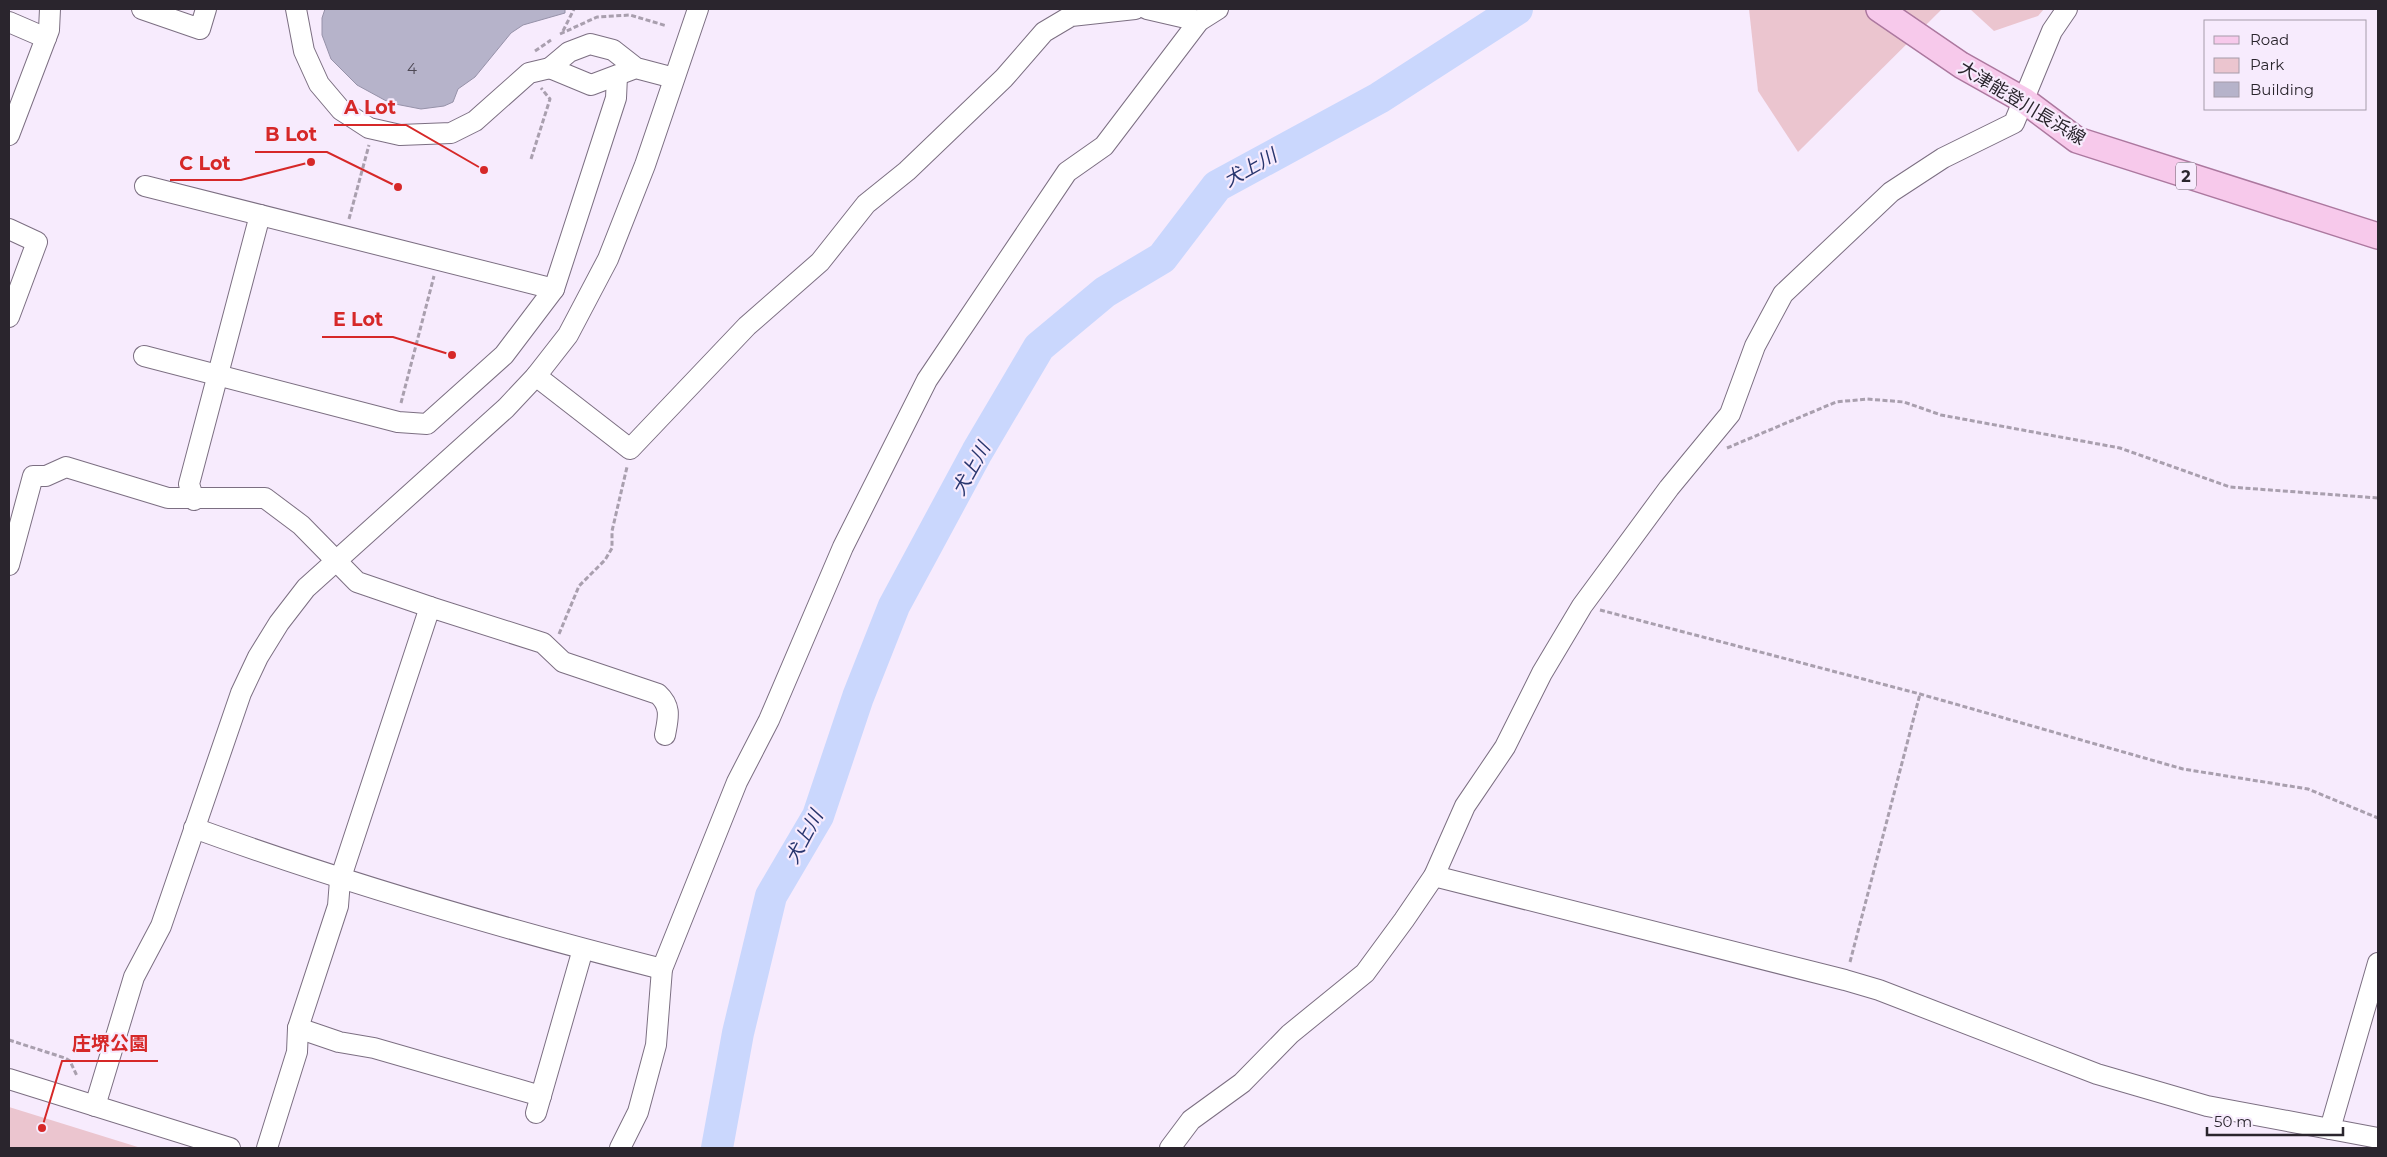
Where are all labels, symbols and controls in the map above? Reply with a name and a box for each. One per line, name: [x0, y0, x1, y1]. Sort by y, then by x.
legend: [2204, 20, 2367, 110]
text: Road: [2250, 30, 2289, 49]
text: Park: [2250, 55, 2284, 74]
street label: 大津能登川長浜線: [1955, 56, 2089, 150]
house number: 4: [407, 59, 417, 78]
text: Building: [2250, 80, 2314, 99]
callout: A Lot: [334, 91, 406, 125]
text: A Lot: [343, 96, 396, 119]
callout: B Lot: [255, 118, 327, 152]
text: B Lot: [265, 123, 317, 146]
water label: 犬上川: [1219, 143, 1282, 192]
callout: C Lot: [170, 146, 241, 180]
text: C Lot: [179, 152, 231, 175]
road number: 2: [2176, 162, 2196, 190]
callout: E Lot: [322, 303, 393, 337]
text: E Lot: [333, 308, 383, 331]
water label: 犬上川: [947, 437, 996, 500]
water label: 犬上川: [780, 805, 828, 868]
callout: 庄堺公園: [62, 1027, 158, 1061]
text: 庄堺公園: [72, 1032, 148, 1055]
scale bar: [2207, 1104, 2343, 1136]
text: 50 m: [2214, 1112, 2252, 1131]

